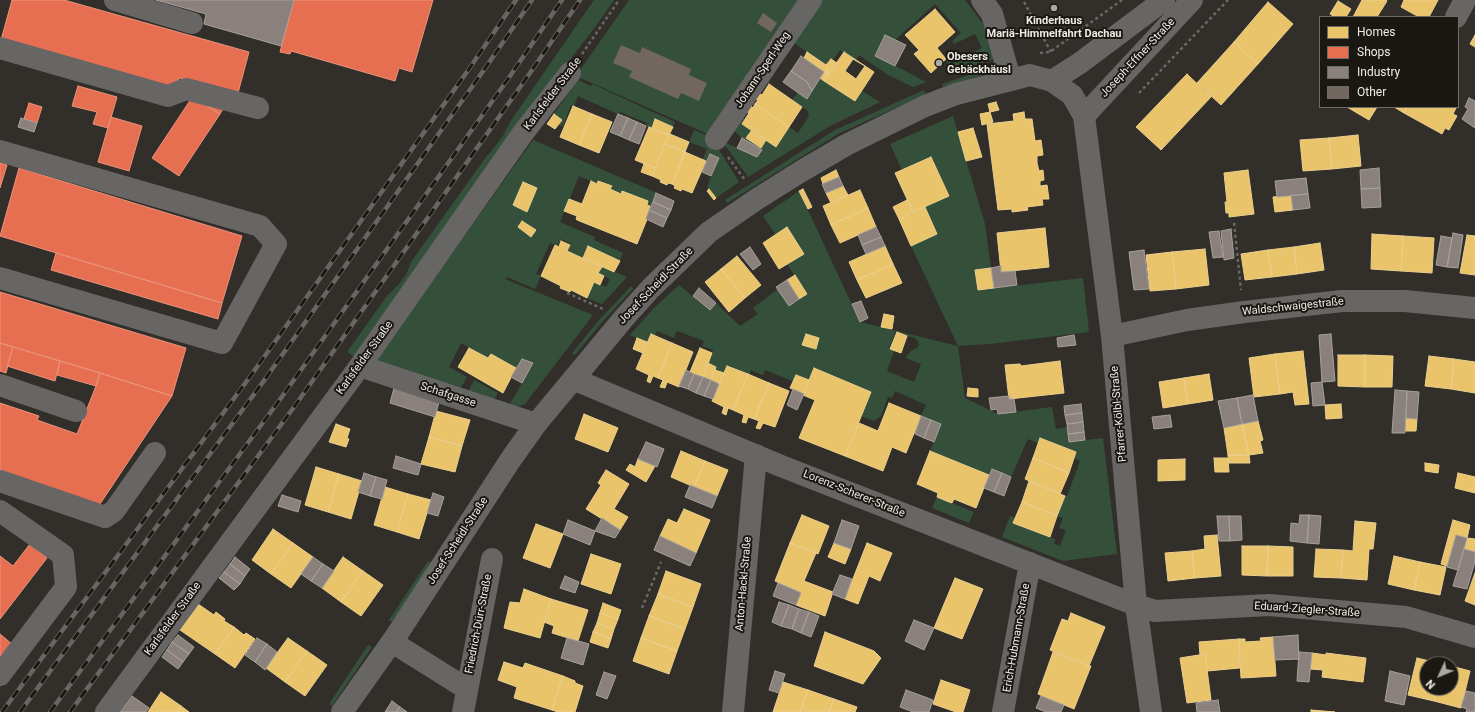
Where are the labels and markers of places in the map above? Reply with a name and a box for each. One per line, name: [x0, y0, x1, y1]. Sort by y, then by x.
marker: Kinderhaus Mariä-Himmelfahrt Dachau: [1049, 3, 1059, 13]
place label: Kinderhaus Mariä-Himmelfahrt Dachau: [987, 14, 1121, 40]
place label: Obesers Gebäckhäusl: [947, 50, 1011, 76]
marker: Obesers Gebäckhäusl: [934, 58, 944, 68]

